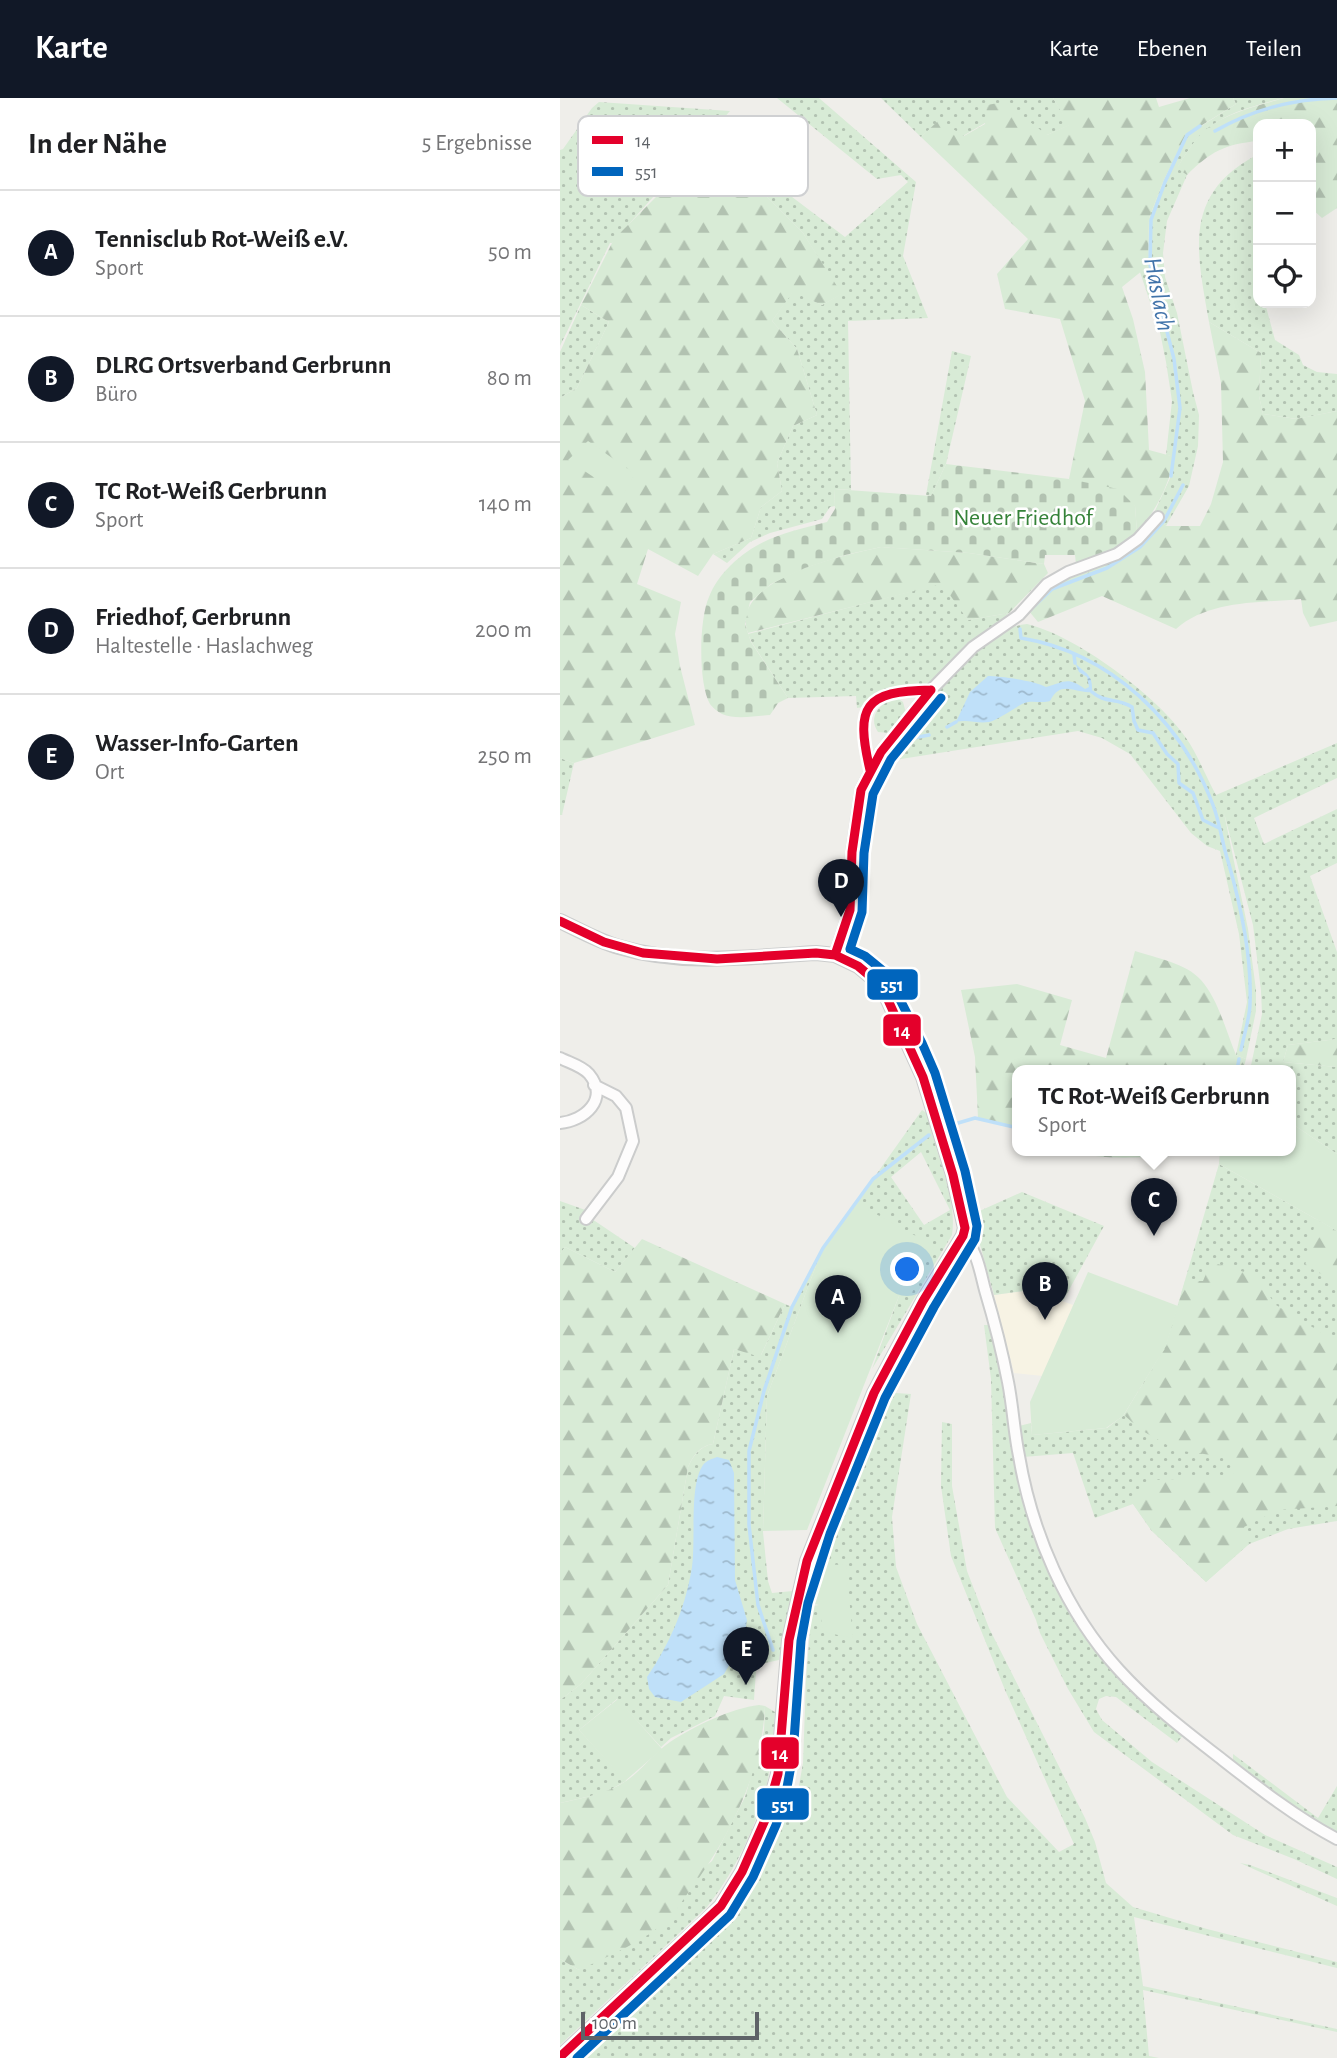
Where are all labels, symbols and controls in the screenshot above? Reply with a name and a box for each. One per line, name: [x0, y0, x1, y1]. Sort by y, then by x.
text: Karte: [35, 32, 108, 65]
text: Karte: [1049, 37, 1099, 61]
text: Ebenen: [1137, 37, 1208, 61]
text: Teilen: [1246, 37, 1302, 61]
legend: [578, 116, 808, 196]
map controls: [1253, 119, 1316, 308]
button: +: [1253, 119, 1316, 182]
text: In der Nähe: [28, 129, 167, 159]
text: 5 Ergebnisse: [422, 132, 532, 155]
text: 14: [635, 132, 651, 151]
text: 551: [635, 163, 657, 182]
button: −: [1253, 182, 1316, 245]
text: Tennisclub Rot-Weiß e.V.: [95, 226, 348, 252]
text: A: [44, 241, 58, 264]
text: 50 m: [488, 241, 532, 264]
button: locate: [1253, 245, 1316, 308]
water label: Haslach: [1139, 255, 1179, 333]
text: Sport: [95, 257, 143, 280]
text: DLRG Ortsverband Gerbrunn: [95, 352, 391, 378]
text: B: [44, 367, 58, 390]
text: 80 m: [487, 367, 532, 390]
text: Büro: [95, 383, 138, 406]
text: TC Rot-Weiß Gerbrunn: [95, 478, 327, 504]
text: C: [45, 493, 57, 516]
text: 140 m: [479, 493, 532, 516]
park label: Neuer Friedhof: [953, 506, 1095, 530]
text: Sport: [95, 509, 143, 532]
text: Friedhof, Gerbrunn: [95, 604, 291, 630]
text: D: [43, 619, 59, 642]
text: 200 m: [475, 619, 532, 642]
text: Haltestelle · Haslachweg: [95, 635, 313, 658]
text: Wasser-Info-Garten: [95, 730, 299, 756]
text: E: [45, 745, 57, 768]
text: 250 m: [478, 745, 532, 768]
text: Ort: [95, 761, 124, 784]
pin: D: [818, 859, 864, 917]
line badge: 551: [866, 968, 919, 1001]
text: 551: [880, 976, 904, 995]
line badge: 14: [882, 1013, 922, 1047]
text: 14: [894, 1022, 911, 1041]
popup: [1012, 1065, 1296, 1156]
text: TC Rot-Weiß Gerbrunn: [1038, 1083, 1270, 1109]
text: Sport: [1038, 1114, 1086, 1137]
pin: C: [1131, 1178, 1177, 1236]
your location: [890, 1252, 924, 1286]
pin: B: [1022, 1262, 1068, 1320]
pin: A: [815, 1275, 861, 1333]
pin: E: [723, 1627, 769, 1685]
line badge: 14: [760, 1736, 800, 1770]
text: 14: [772, 1745, 789, 1764]
line badge: 551: [756, 1787, 810, 1821]
text: 551: [771, 1796, 795, 1815]
scale bar: [581, 2009, 760, 2041]
text: 100 m: [592, 2014, 637, 2033]

